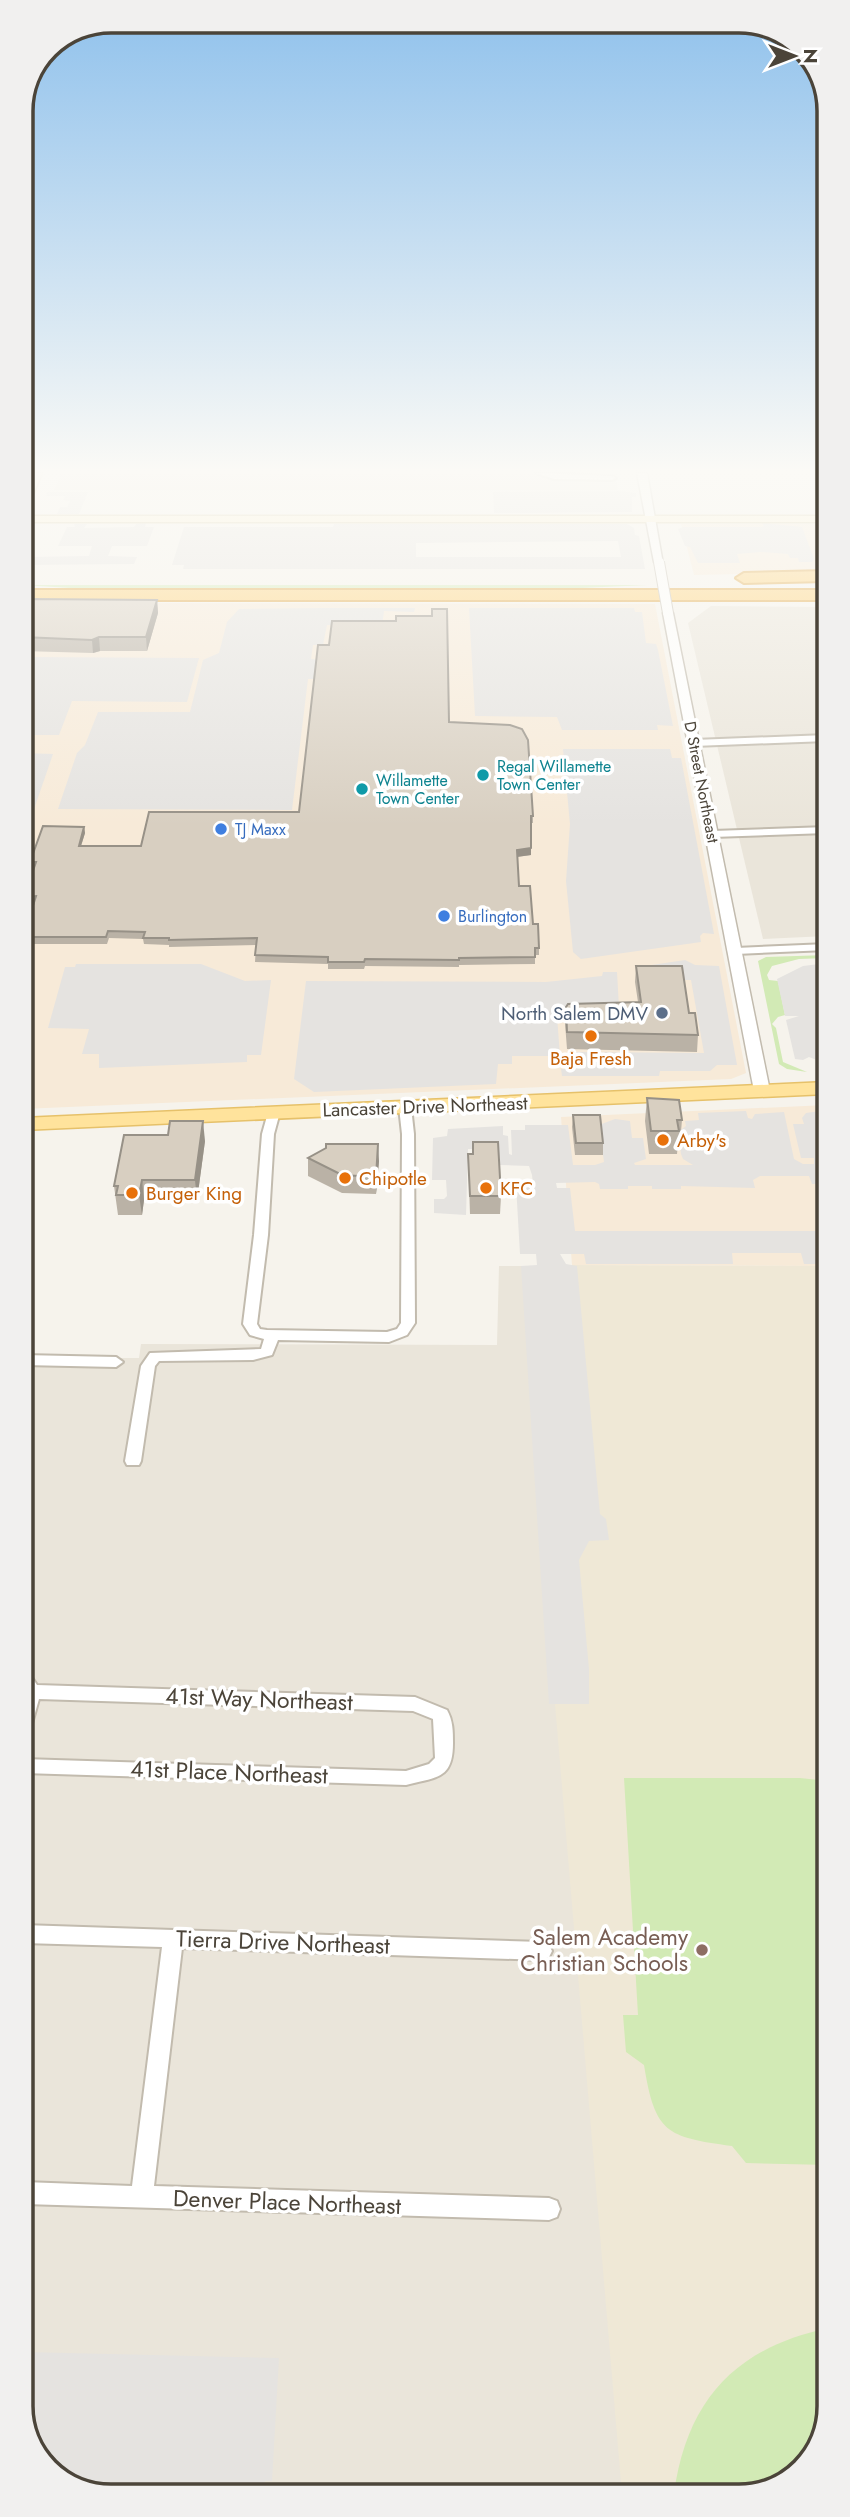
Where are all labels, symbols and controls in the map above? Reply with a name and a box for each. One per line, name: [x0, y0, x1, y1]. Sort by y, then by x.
north arrow: [759, 21, 829, 91]
text: N: [797, 48, 824, 64]
street label: D Street Northeast: [678, 719, 725, 845]
place label: Regal Willamette Town Center: [497, 755, 611, 796]
marker: Regal Willamette Town Center: [475, 767, 491, 783]
place label: Willamette Town Center: [376, 769, 460, 810]
marker: Willamette Town Center: [354, 781, 370, 797]
place label: TJ Maxx: [235, 818, 286, 841]
marker: TJ Maxx: [213, 821, 229, 837]
place label: Burlington: [458, 905, 527, 928]
marker: Burlington: [436, 908, 452, 924]
place label: North Salem DMV: [501, 1000, 648, 1027]
marker: North Salem DMV: [654, 1005, 670, 1021]
marker: Baja Fresh: [583, 1028, 599, 1044]
place label: Baja Fresh: [550, 1045, 632, 1072]
street label: Lancaster Drive Northeast: [322, 1089, 529, 1124]
place label: Arby's: [677, 1127, 726, 1154]
marker: Arby's: [655, 1132, 671, 1148]
place label: Chipotle: [359, 1165, 427, 1192]
marker: Chipotle: [337, 1170, 353, 1186]
place label: KFC: [500, 1175, 533, 1202]
place label: Burger King: [146, 1180, 242, 1207]
marker: KFC: [478, 1180, 494, 1196]
marker: Burger King: [124, 1185, 140, 1201]
street label: 41st Way Northeast: [165, 1679, 354, 1719]
street label: 41st Place Northeast: [130, 1752, 329, 1792]
place label: Salem Academy Christian Schools: [520, 1920, 689, 1980]
street label: Tierra Drive Northeast: [176, 1921, 391, 1963]
marker: Salem Academy Christian Schools: [694, 1942, 710, 1958]
street label: Denver Place Northeast: [172, 2181, 402, 2223]

